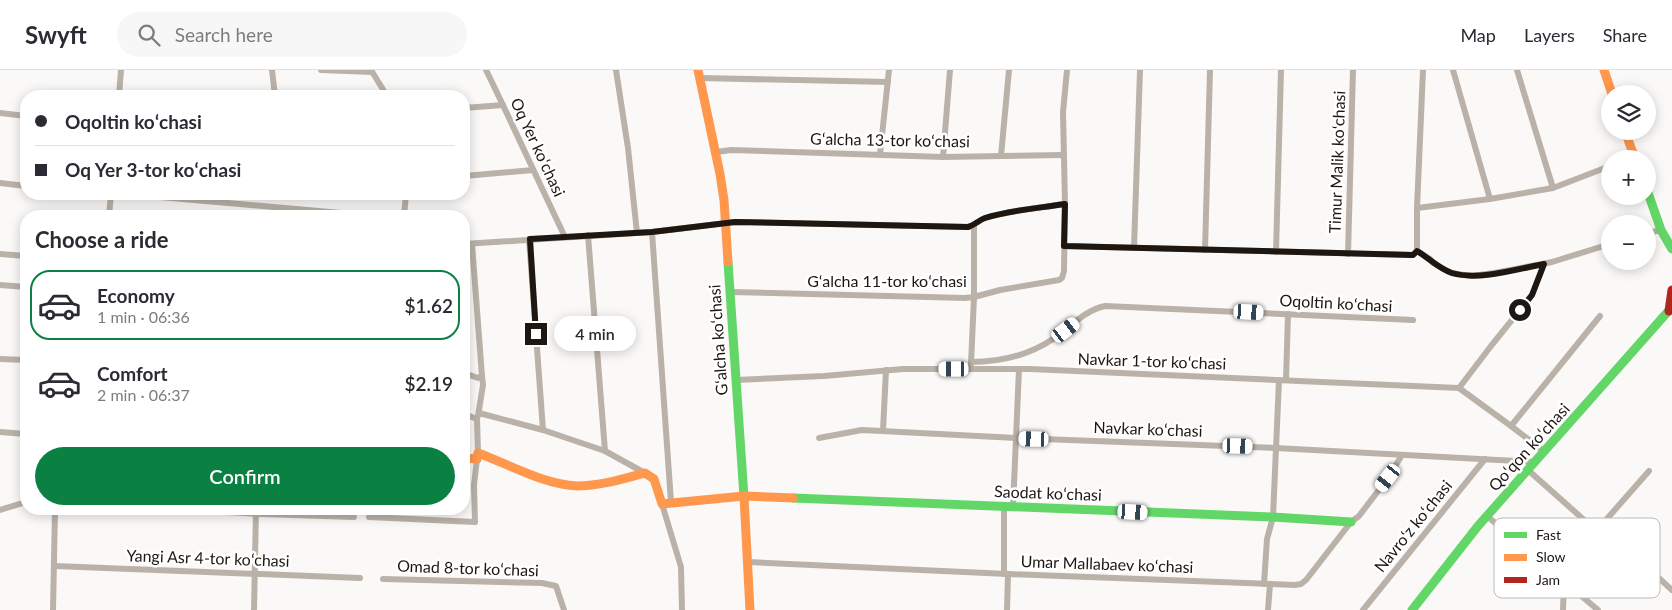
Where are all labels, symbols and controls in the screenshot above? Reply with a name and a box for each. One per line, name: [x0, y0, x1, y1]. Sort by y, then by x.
search box: [117, 12, 467, 57]
text: Swyft: [25, 20, 87, 49]
icon: search: [135, 21, 163, 49]
text: Search here: [175, 23, 273, 46]
text: Map: [1460, 24, 1496, 46]
text: Layers: [1524, 24, 1575, 46]
text: Share: [1603, 24, 1647, 46]
map controls: [1601, 85, 1656, 270]
button: layers: [1601, 85, 1656, 140]
street label: Timur Malik koʻchasi: [1325, 90, 1348, 234]
street label: Oq Yer koʻchasi: [507, 94, 570, 199]
text: Oqoltin koʻchasi: [65, 110, 202, 133]
street label: Gʻalcha 13-tor koʻchasi: [810, 129, 970, 150]
button: +: [1601, 150, 1656, 205]
text: Oq Yer 3-tor koʻchasi: [65, 158, 241, 181]
button: −: [1601, 215, 1656, 270]
text: Choose a ride: [35, 226, 169, 253]
street label: Gʻalcha 11-tor koʻchasi: [807, 271, 967, 290]
icon: car: [37, 283, 82, 328]
text: Economy: [97, 284, 175, 307]
street label: Gʻalcha koʻchasi: [704, 284, 731, 396]
street label: Oqoltin koʻchasi: [1279, 290, 1393, 315]
text: $1.62: [404, 294, 453, 317]
route start: [1509, 299, 1531, 321]
car: [1233, 304, 1264, 320]
text: 1 min · 06:36: [97, 307, 190, 326]
car: [1049, 315, 1082, 345]
callout: 4 min: [554, 316, 636, 352]
route end: [525, 323, 547, 345]
text: 4 min: [575, 324, 615, 343]
street label: Navkar 1-tor koʻchasi: [1077, 348, 1227, 373]
icon: car: [37, 361, 82, 406]
text: Comfort: [97, 362, 168, 385]
car: [939, 362, 969, 377]
text: $2.19: [404, 372, 453, 395]
text: 2 min · 06:37: [97, 385, 190, 404]
street label: Qoʻqon koʻchasi: [1484, 399, 1573, 495]
street label: Navkar koʻchasi: [1093, 417, 1203, 440]
car: [1018, 431, 1049, 447]
car: [1222, 438, 1253, 454]
button: Confirm: [35, 447, 455, 505]
car: [1372, 462, 1403, 494]
street label: Navroʻz koʻchasi: [1370, 476, 1455, 575]
street label: Saodat koʻchasi: [994, 481, 1102, 504]
car: [1117, 504, 1148, 520]
legend: [1494, 518, 1660, 598]
text: Fast: [1536, 526, 1561, 543]
street label: Yangi Asr 4-tor koʻchasi: [126, 545, 290, 570]
text: Slow: [1536, 548, 1566, 565]
street label: Umar Mallabaev koʻchasi: [1020, 551, 1194, 576]
street label: Omad 8-tor koʻchasi: [397, 556, 539, 579]
text: Jam: [1536, 571, 1560, 588]

